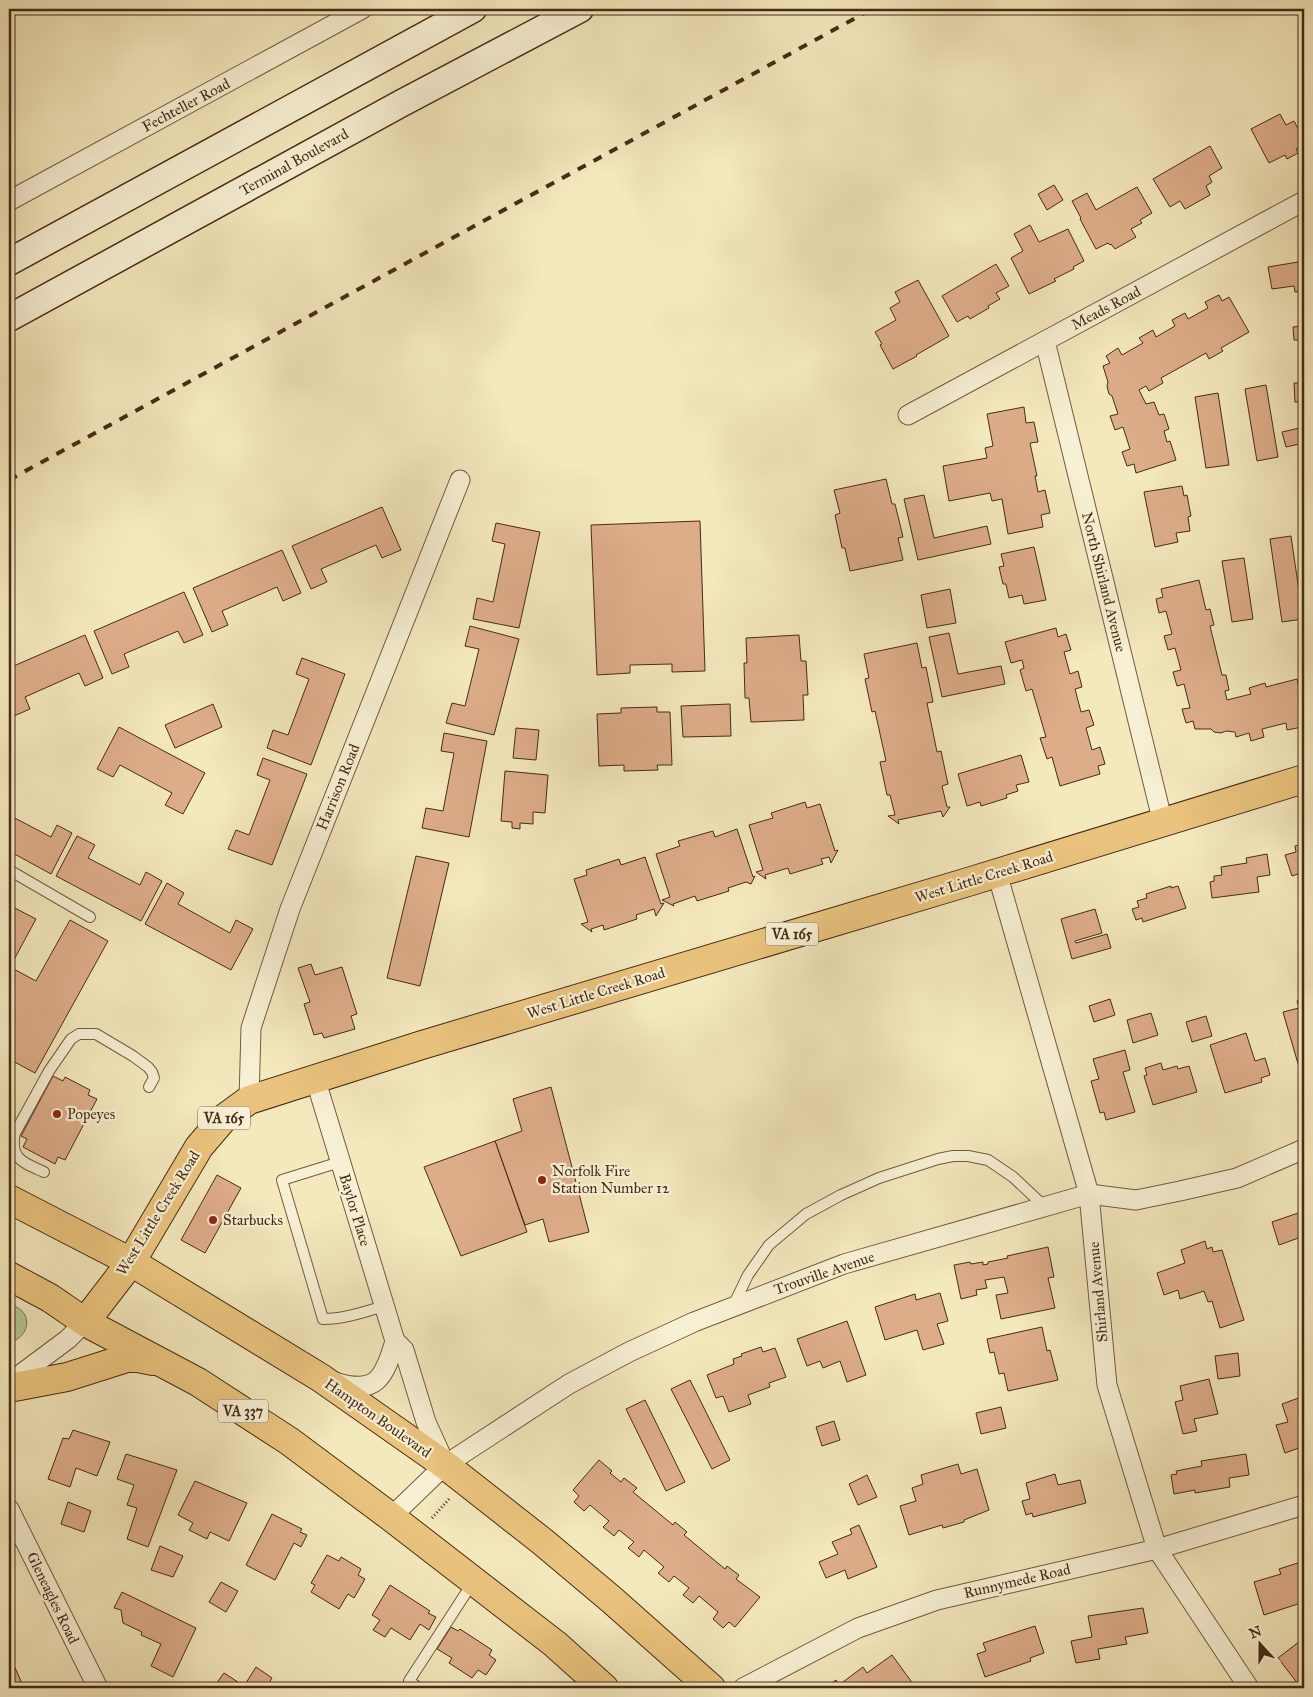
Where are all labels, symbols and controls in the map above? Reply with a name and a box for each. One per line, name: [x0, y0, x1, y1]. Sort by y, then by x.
street label: Fechteller Road: [139, 74, 233, 136]
street label: Terminal Boulevard: [236, 124, 352, 199]
street label: Meads Road: [1068, 282, 1144, 334]
street label: North Shirland Avenue: [1078, 510, 1130, 654]
street label: Harrison Road: [313, 741, 364, 833]
street label: West Little Creek Road: [913, 847, 1056, 907]
road number: VA 165: [766, 922, 818, 946]
street label: West Little Creek Road: [525, 963, 668, 1023]
place label: Popeyes: [67, 1105, 115, 1123]
road number: VA 165: [198, 1106, 250, 1130]
marker: Popeyes: [51, 1108, 63, 1120]
street label: West Little Creek Road: [112, 1147, 204, 1279]
place label: Norfolk Fire Station Number 12: [552, 1162, 670, 1197]
street label: Baylor Place: [335, 1171, 375, 1249]
marker: Norfolk Fire Station Number 12: [536, 1174, 548, 1186]
place label: Starbucks: [223, 1211, 283, 1229]
marker: Starbucks: [207, 1214, 219, 1226]
street label: Shirland Avenue: [1085, 1241, 1111, 1343]
street label: Trouville Avenue: [771, 1247, 877, 1299]
street label: Hampton Boulevard: [321, 1374, 435, 1462]
road number: VA 337: [218, 1400, 268, 1422]
street label: Gleneagles Road: [23, 1549, 83, 1647]
street label: Runnymede Road: [962, 1560, 1073, 1602]
north arrow: [1236, 1620, 1286, 1670]
text: N: [1247, 1622, 1264, 1642]

